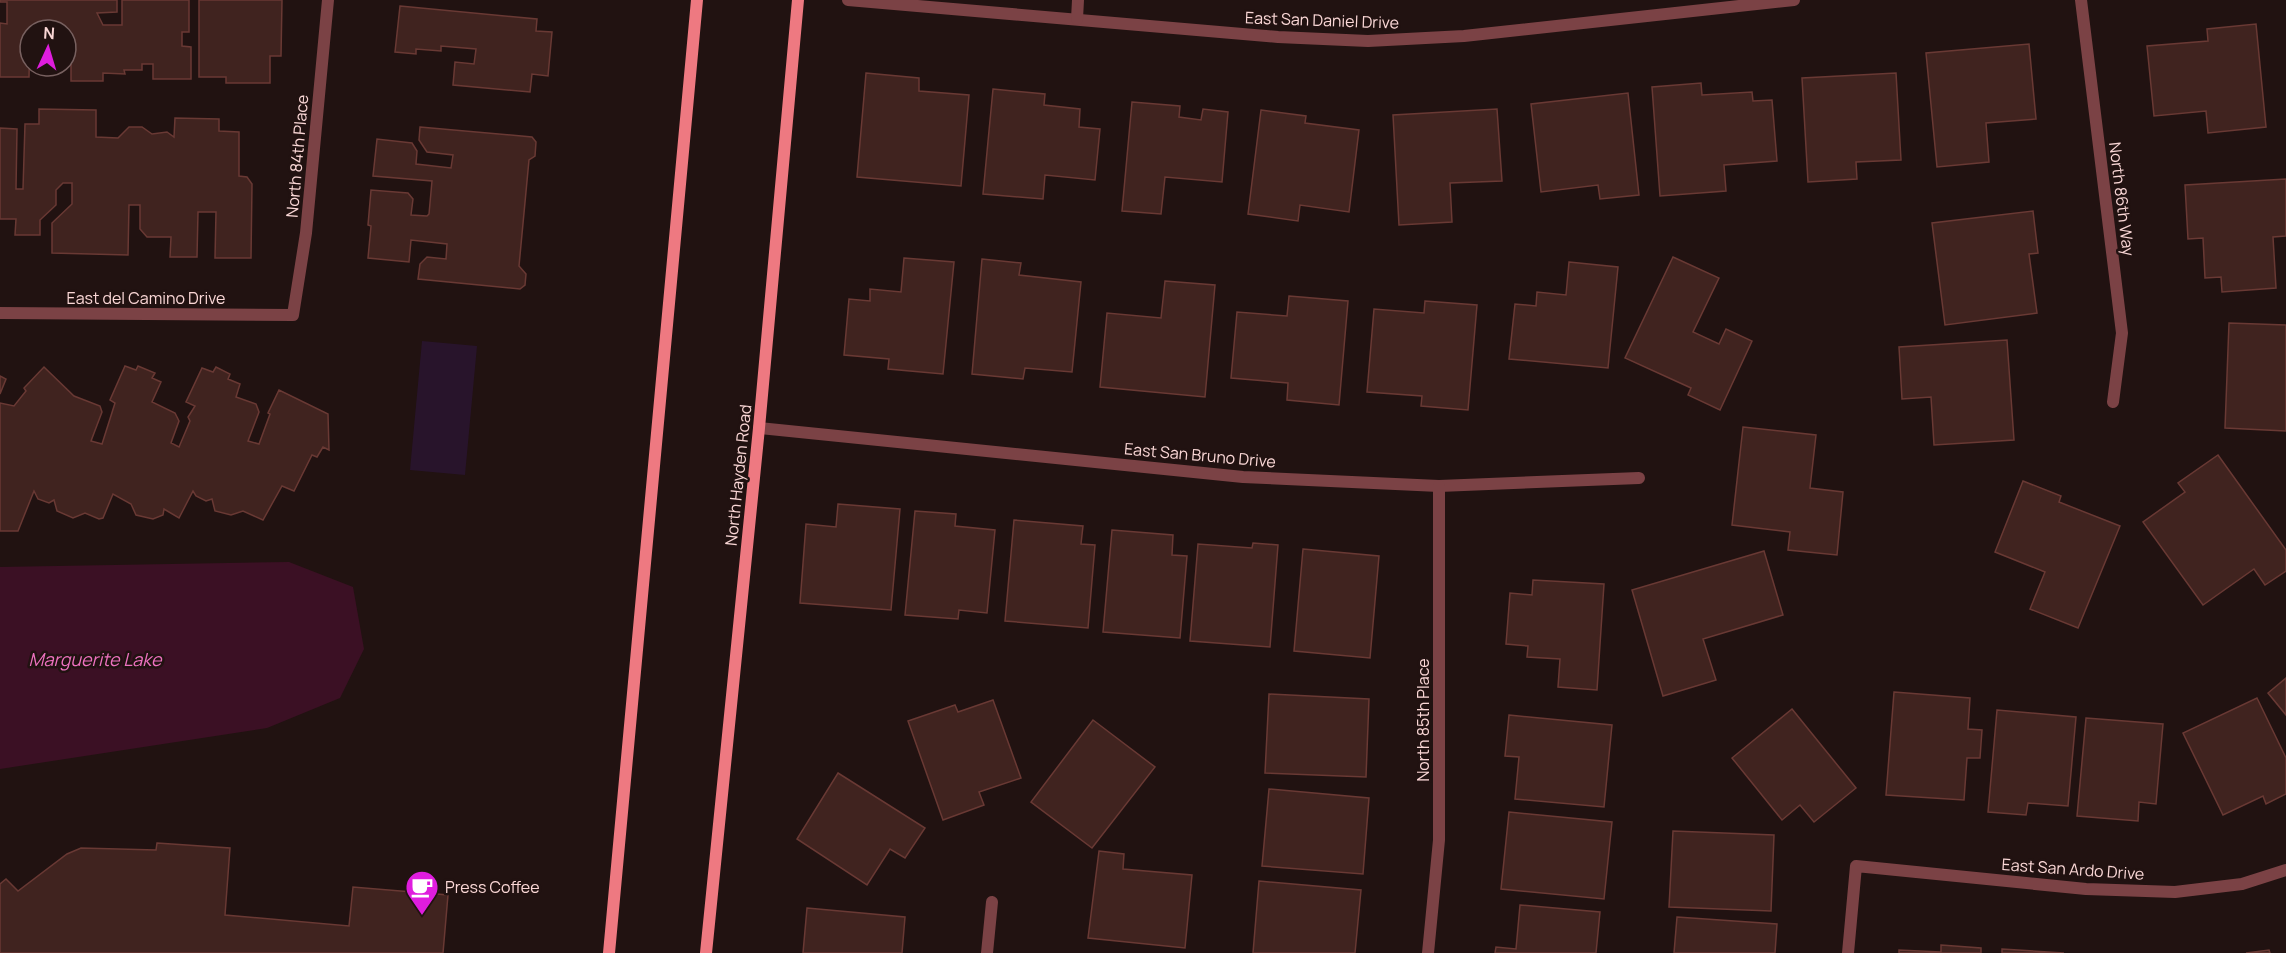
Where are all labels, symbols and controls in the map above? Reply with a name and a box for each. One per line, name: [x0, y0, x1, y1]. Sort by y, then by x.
street label: East San Daniel Drive: [1245, 6, 1399, 34]
north arrow: [18, 18, 78, 78]
text: N: [43, 22, 56, 44]
street label: North 84th Place: [281, 94, 313, 218]
street label: North 86th Way: [2104, 141, 2140, 258]
street label: East del Camino Drive: [67, 287, 225, 309]
street label: North Hayden Road: [720, 403, 756, 547]
street label: East San Bruno Drive: [1123, 437, 1277, 473]
water label: Marguerite Lake: [28, 647, 163, 671]
street label: North 85th Place: [1412, 658, 1434, 782]
street label: East San Ardo Drive: [2001, 853, 2145, 885]
cafe icon: Press Coffee: [404, 869, 440, 916]
place label: Press Coffee: [445, 876, 540, 898]

